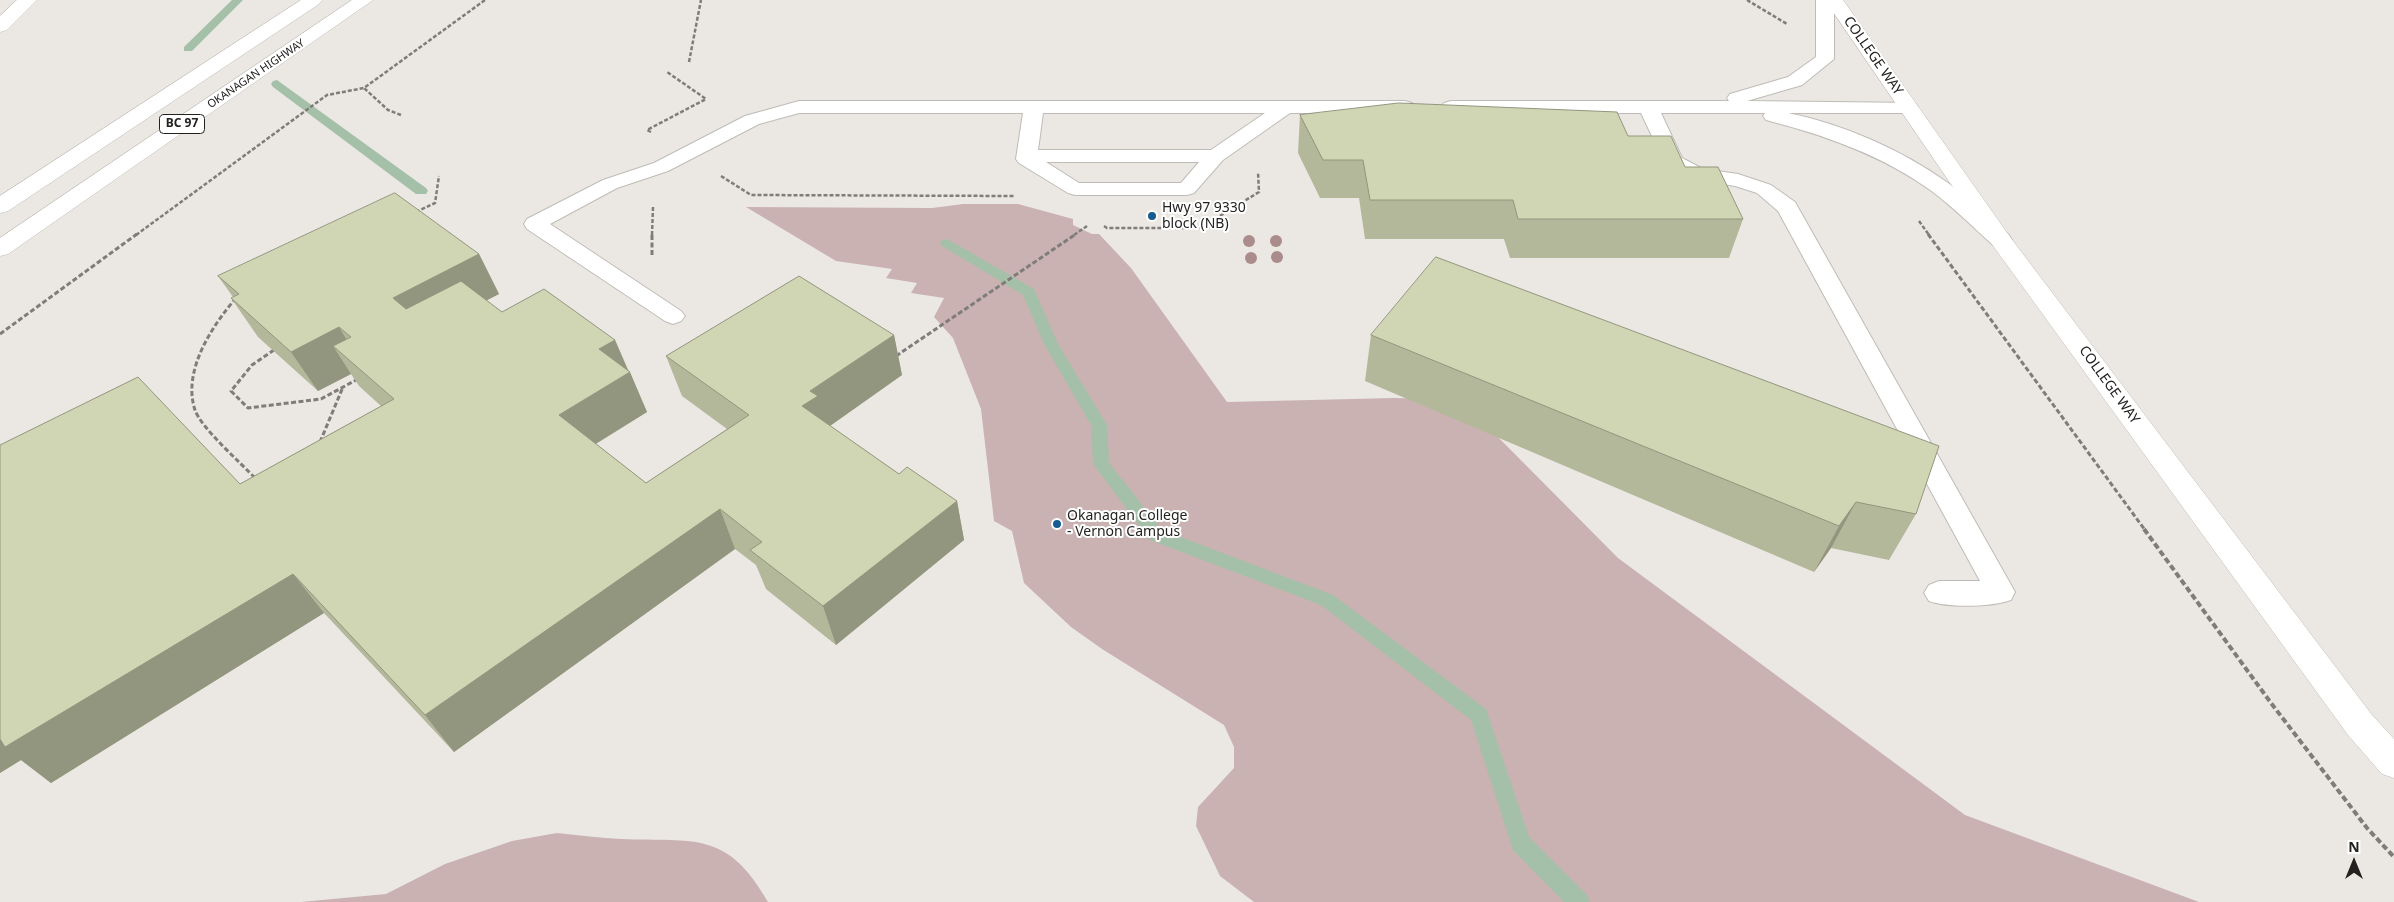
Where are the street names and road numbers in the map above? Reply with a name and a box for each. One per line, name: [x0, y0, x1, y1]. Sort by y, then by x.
street label: COLLEGE WAY: [1840, 13, 1906, 99]
street label: OKANAGAN HIGHWAY: [205, 37, 307, 111]
road number: BC 97: [160, 115, 204, 134]
street label: COLLEGE WAY: [2075, 343, 2143, 427]

